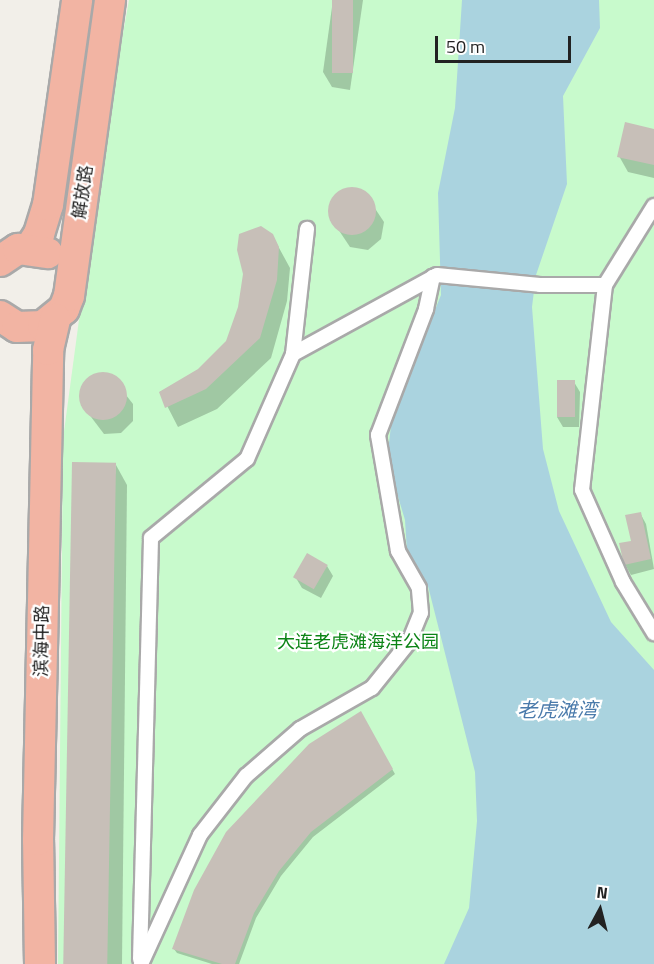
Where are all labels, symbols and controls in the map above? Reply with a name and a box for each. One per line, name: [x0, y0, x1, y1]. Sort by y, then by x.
scale bar: [438, 24, 574, 62]
text: 50 m: [446, 33, 485, 60]
street label: 解放路: [69, 164, 97, 220]
street label: 滨海中路: [31, 605, 53, 677]
park label: 大连老虎滩海洋公园: [277, 631, 439, 653]
water label: 老虎滩湾: [517, 697, 597, 721]
north arrow: [570, 880, 630, 940]
text: N: [595, 880, 609, 905]

